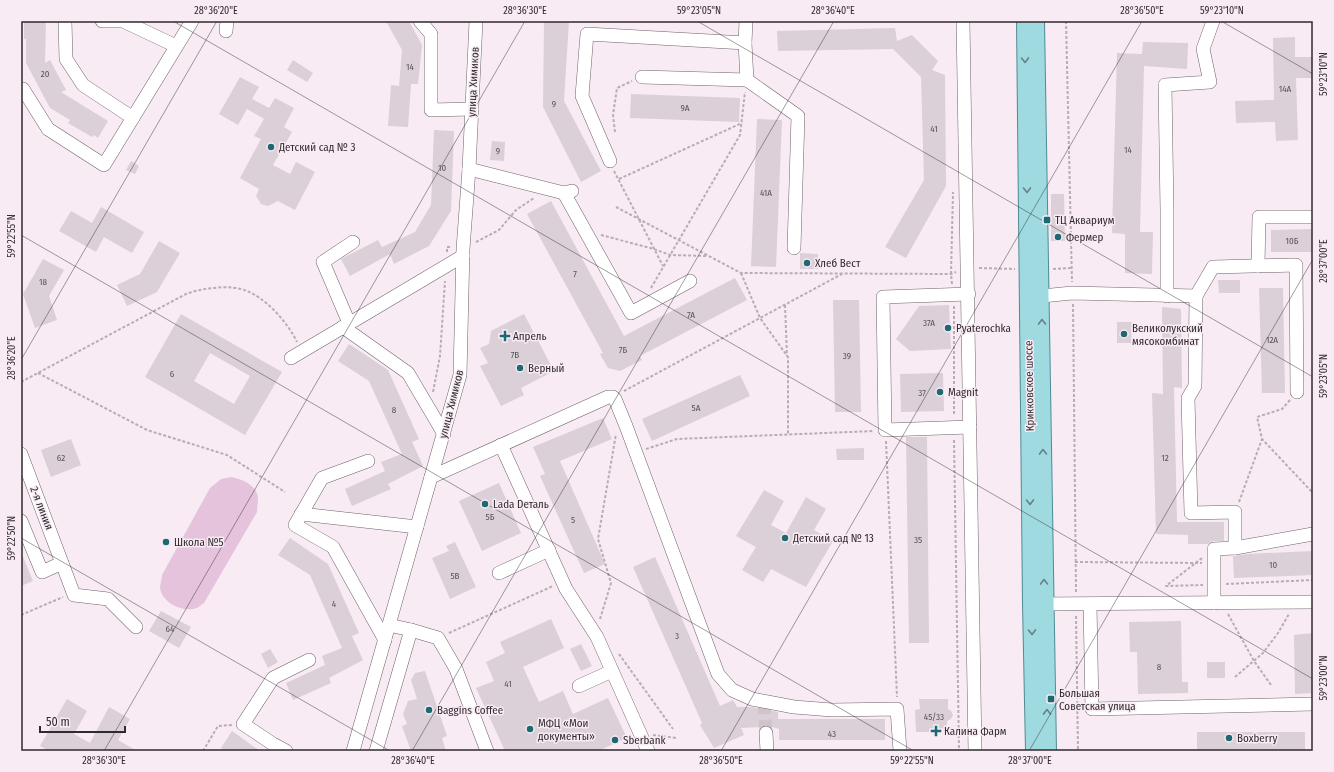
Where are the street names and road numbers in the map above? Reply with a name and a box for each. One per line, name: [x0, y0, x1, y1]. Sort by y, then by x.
street label: улица Химиков: [465, 47, 482, 118]
street label: Крикковское шоссе: [1022, 340, 1037, 431]
street label: улица Химиков: [437, 368, 466, 440]
street label: 2-я линия: [27, 485, 56, 532]

